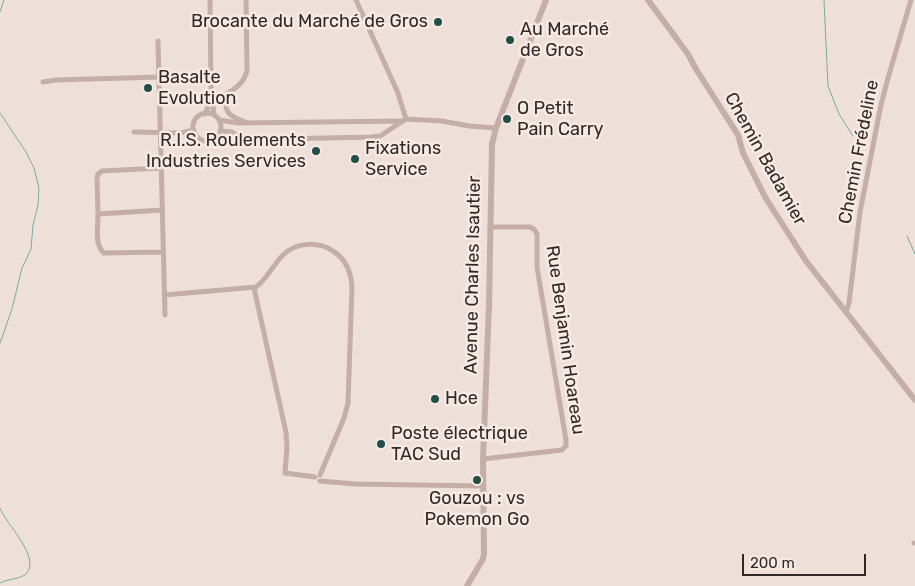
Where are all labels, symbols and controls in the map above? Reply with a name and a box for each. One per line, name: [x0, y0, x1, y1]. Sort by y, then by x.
place label: Brocante du Marché de Gros: [191, 11, 428, 33]
marker: Brocante du Marché de Gros: [432, 16, 444, 28]
place label: Au Marché de Gros: [520, 19, 609, 62]
marker: Au Marché de Gros: [504, 34, 516, 46]
place label: Basalte Evolution: [158, 67, 236, 110]
street label: Chemin Frédeline: [834, 78, 884, 226]
marker: Basalte Evolution: [142, 82, 154, 94]
street label: Chemin Badamier: [720, 89, 810, 229]
place label: O Petit Pain Carry: [517, 98, 604, 140]
marker: O Petit Pain Carry: [501, 113, 513, 125]
place label: R.I.S. Roulements Industries Services: [146, 130, 306, 172]
place label: Fixations Service: [365, 138, 441, 180]
marker: R.I.S. Roulements Industries Services: [310, 145, 322, 157]
marker: Fixations Service: [349, 153, 361, 165]
street label: Avenue Charles Isautier: [460, 176, 486, 374]
street label: Rue Benjamin Hoareau: [541, 244, 589, 436]
place label: Hce: [445, 388, 478, 410]
marker: Hce: [429, 393, 441, 405]
place label: Poste électrique TAC Sud: [391, 423, 528, 466]
marker: Poste électrique TAC Sud: [375, 438, 387, 450]
marker: Gouzou : vs Pokemon Go: [471, 474, 483, 486]
place label: Gouzou : vs Pokemon Go: [425, 488, 529, 530]
scale bar: [745, 544, 869, 576]
text: 200 m: [750, 554, 795, 572]

